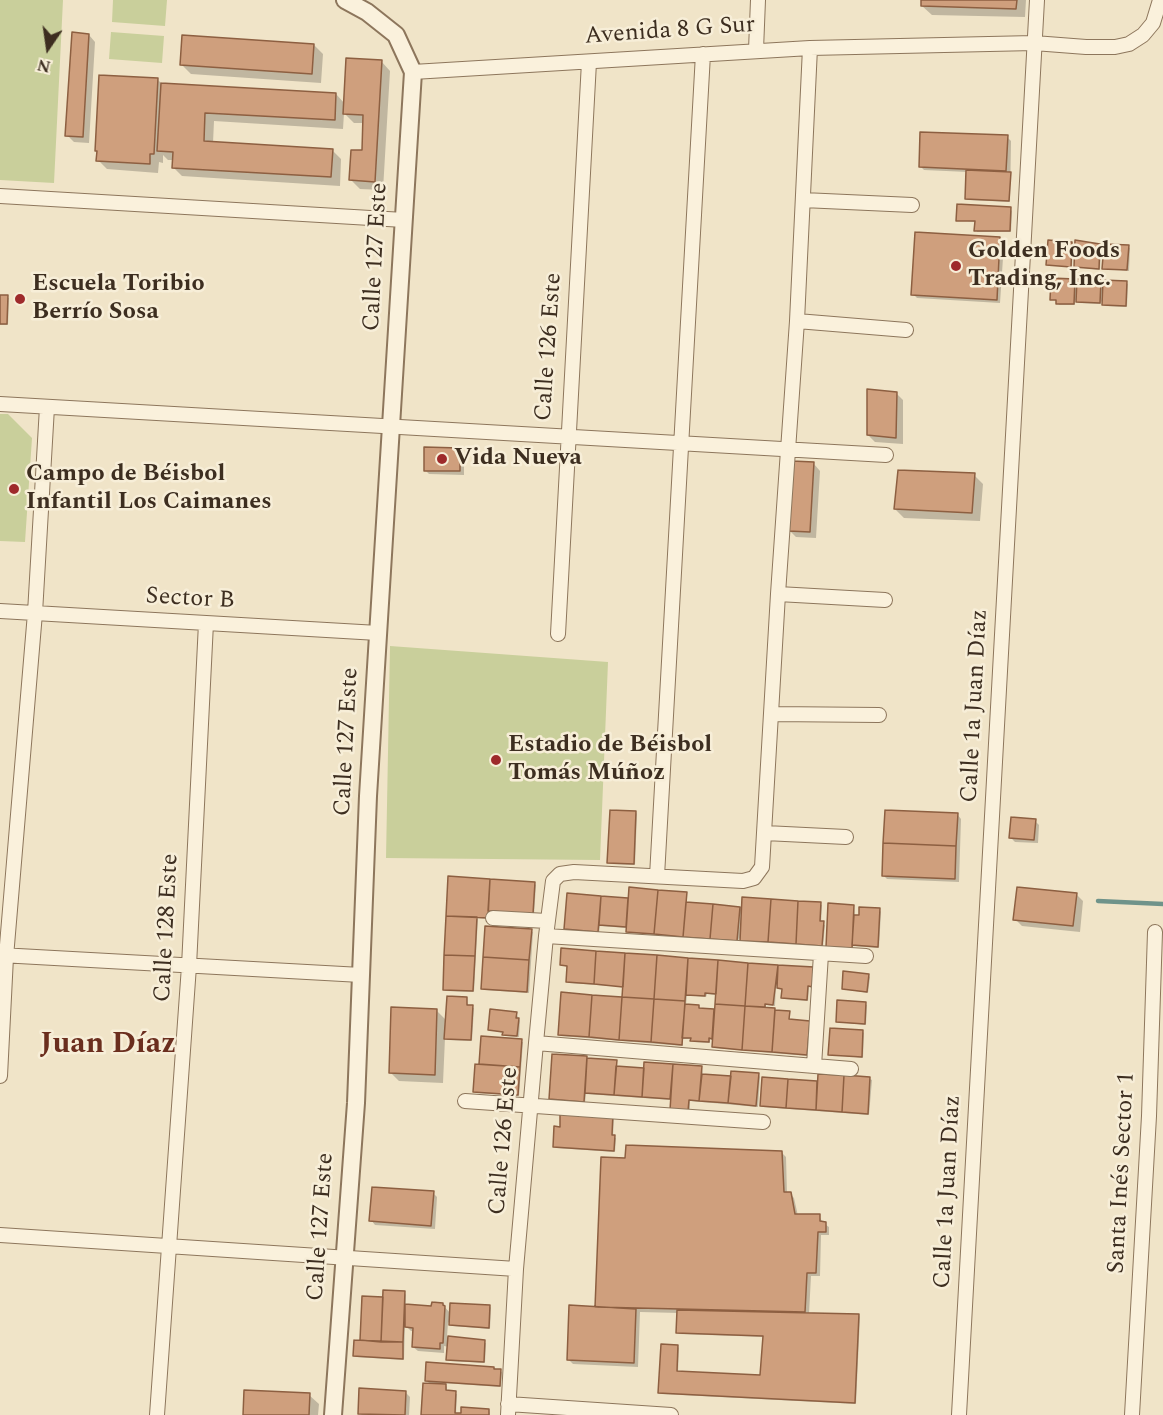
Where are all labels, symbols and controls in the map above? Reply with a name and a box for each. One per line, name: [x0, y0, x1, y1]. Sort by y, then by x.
street label: Avenida 8 G Sur: [584, 12, 756, 52]
north arrow: [18, 18, 78, 78]
text: N: [35, 52, 53, 79]
street label: Calle 127 Este: [359, 182, 395, 332]
place label: Golden Foods Trading, Inc.: [968, 238, 1120, 294]
marker: Golden Foods Trading, Inc.: [949, 259, 963, 273]
place label: Escuela Toribio Berrío Sosa: [32, 271, 205, 327]
street label: Calle 126 Este: [530, 272, 570, 422]
marker: Escuela Toribio Berrío Sosa: [13, 292, 27, 306]
place label: Vida Nueva: [454, 445, 582, 473]
marker: Vida Nueva: [435, 452, 449, 466]
place label: Campo de Béisbol Infantil Los Caimanes: [26, 461, 272, 517]
marker: Campo de Béisbol Infantil Los Caimanes: [7, 482, 21, 496]
street label: Sector B: [145, 583, 235, 617]
street label: Calle 1a Juan Díaz: [957, 608, 995, 804]
street label: Calle 127 Este: [330, 667, 366, 817]
place label: Estadio de Béisbol Tomás Múñoz: [508, 732, 712, 788]
marker: Estadio de Béisbol Tomás Múñoz: [489, 753, 503, 767]
street label: Calle 128 Este: [150, 853, 186, 1003]
district label: Juan Díaz: [40, 1028, 176, 1064]
street label: Calle 126 Este: [484, 1066, 526, 1216]
street label: Santa Inés Sector 1: [1103, 1071, 1143, 1275]
street label: Calle 1a Juan Díaz: [930, 1094, 968, 1290]
street label: Calle 127 Este: [302, 1152, 342, 1302]

